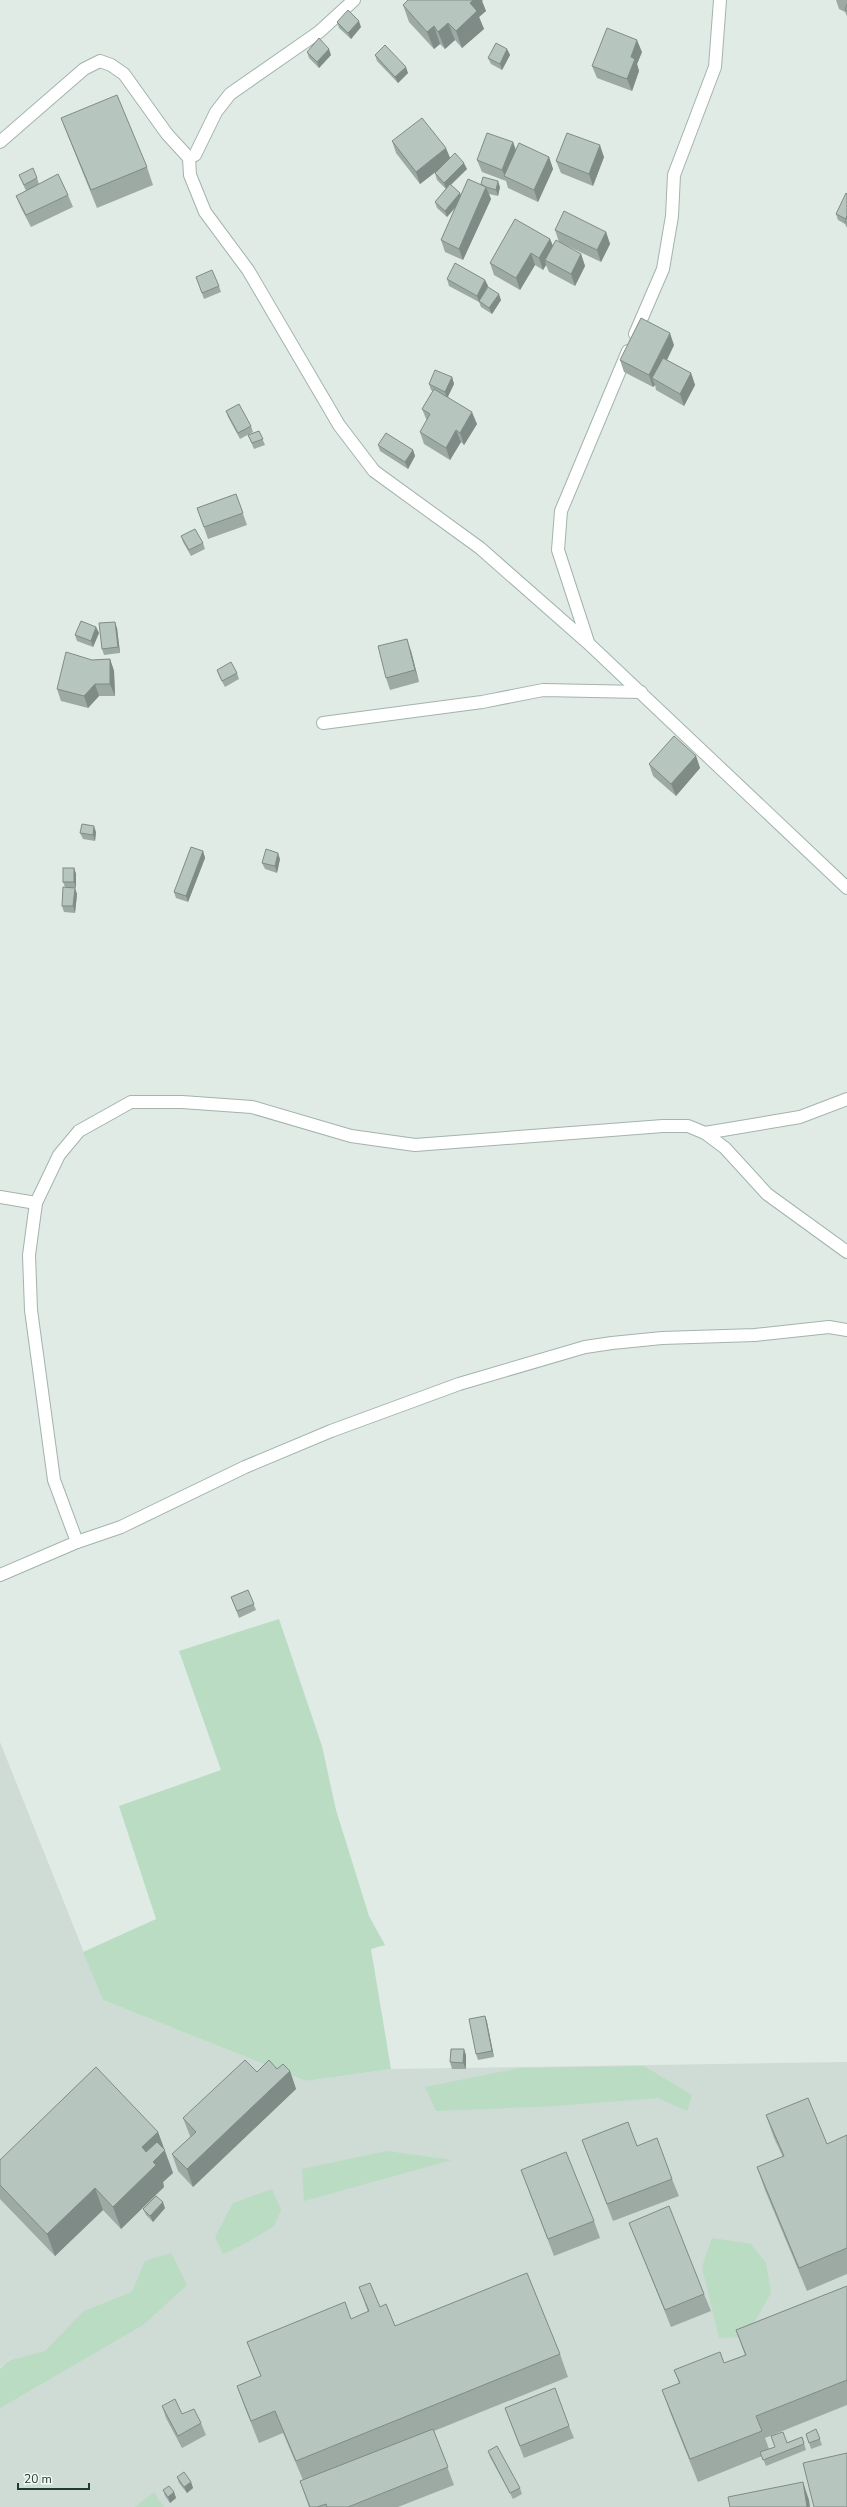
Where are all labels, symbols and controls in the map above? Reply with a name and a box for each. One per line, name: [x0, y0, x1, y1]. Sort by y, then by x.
scale bar: [18, 2465, 89, 2491]
text: 20 m: [24, 2471, 52, 2487]

